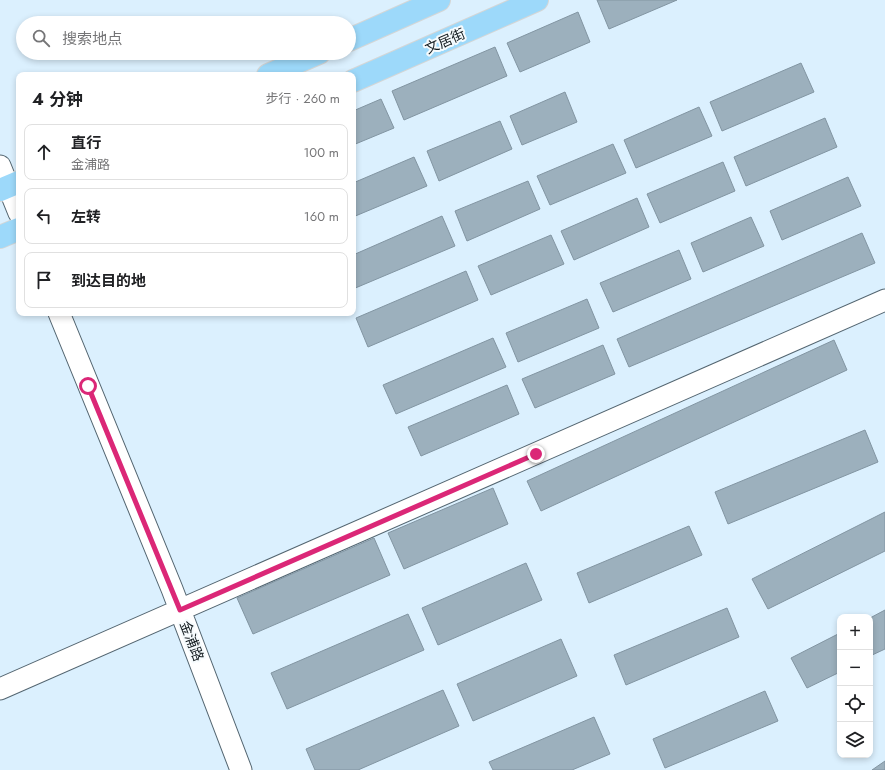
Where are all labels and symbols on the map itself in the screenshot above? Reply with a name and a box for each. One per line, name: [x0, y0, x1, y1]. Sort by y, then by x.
street label: 文居街: [422, 23, 468, 59]
route start: [79, 377, 97, 395]
route end: [527, 445, 545, 463]
street label: 金浦路: [175, 618, 209, 664]

